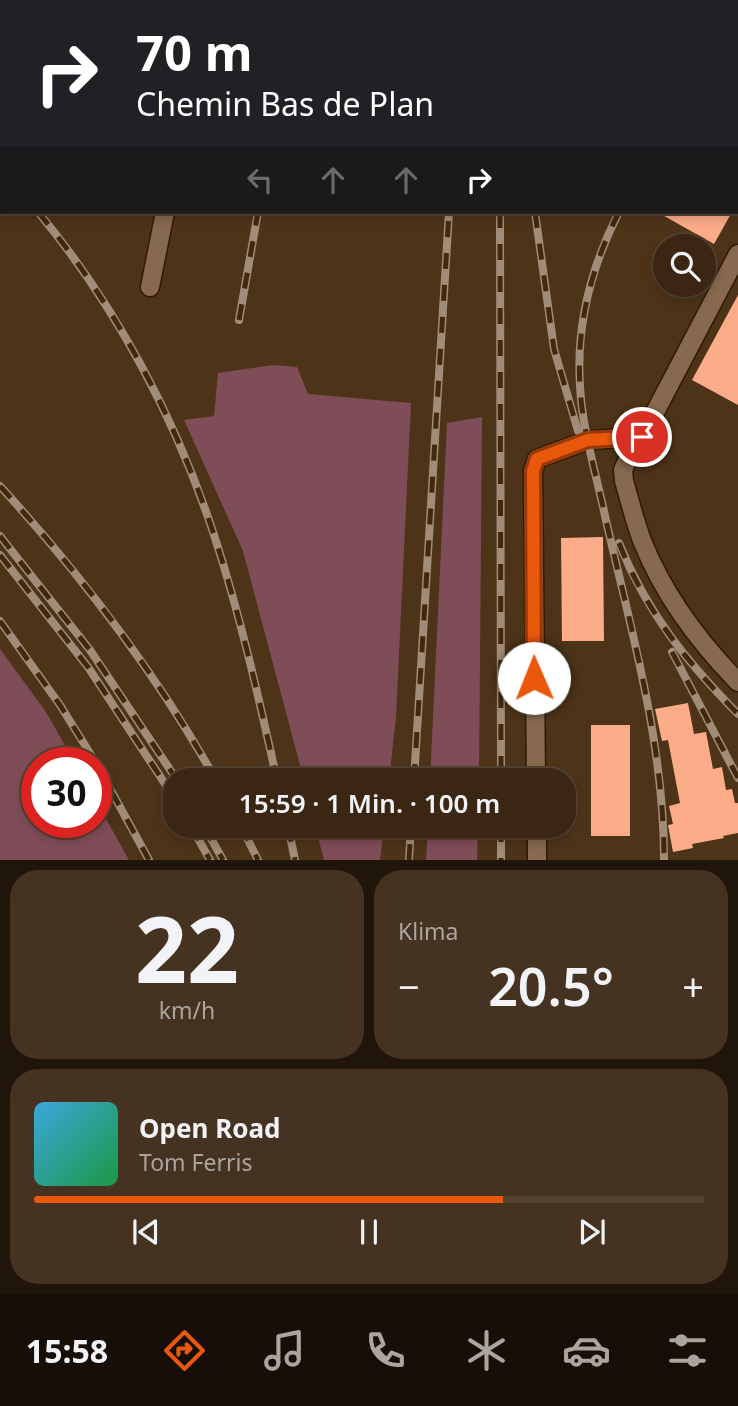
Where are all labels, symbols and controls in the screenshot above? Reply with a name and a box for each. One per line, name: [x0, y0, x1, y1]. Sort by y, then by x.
text: 70 m: [136, 19, 253, 85]
icon: right: [21, 28, 112, 119]
text: Chemin Bas de Plan: [136, 82, 434, 125]
icon: left: [241, 161, 279, 199]
icon: ahead: [314, 161, 352, 199]
icon: ahead: [387, 161, 425, 199]
icon: right: [460, 161, 498, 199]
map controls: [653, 234, 716, 297]
button: search: [653, 234, 716, 297]
pin: [612, 407, 672, 467]
icon: arrive: [623, 418, 661, 456]
position arrow: [497, 641, 571, 715]
speed limit sign: 30: [21, 747, 112, 838]
text: 15:59 · 1 Min. · 100 m: [239, 785, 500, 821]
text: 22: [135, 886, 239, 1010]
text: Klima: [398, 915, 459, 947]
text: 20.5°: [488, 950, 614, 1021]
text: −: [398, 960, 420, 1012]
text: +: [682, 960, 704, 1012]
text: km/h: [159, 994, 215, 1026]
text: Open Road: [139, 1110, 281, 1146]
text: Tom Ferris: [139, 1146, 252, 1178]
icon: previous: [127, 1213, 165, 1251]
icon: pause: [350, 1213, 388, 1251]
icon: next: [573, 1213, 611, 1251]
icon: directions: [160, 1326, 209, 1375]
icon: music: [260, 1326, 309, 1375]
icon: phone: [361, 1326, 410, 1375]
icon: climate: [462, 1326, 511, 1375]
icon: car: [562, 1326, 611, 1375]
icon: filters: [663, 1326, 712, 1375]
text: 15:58: [26, 1329, 108, 1372]

